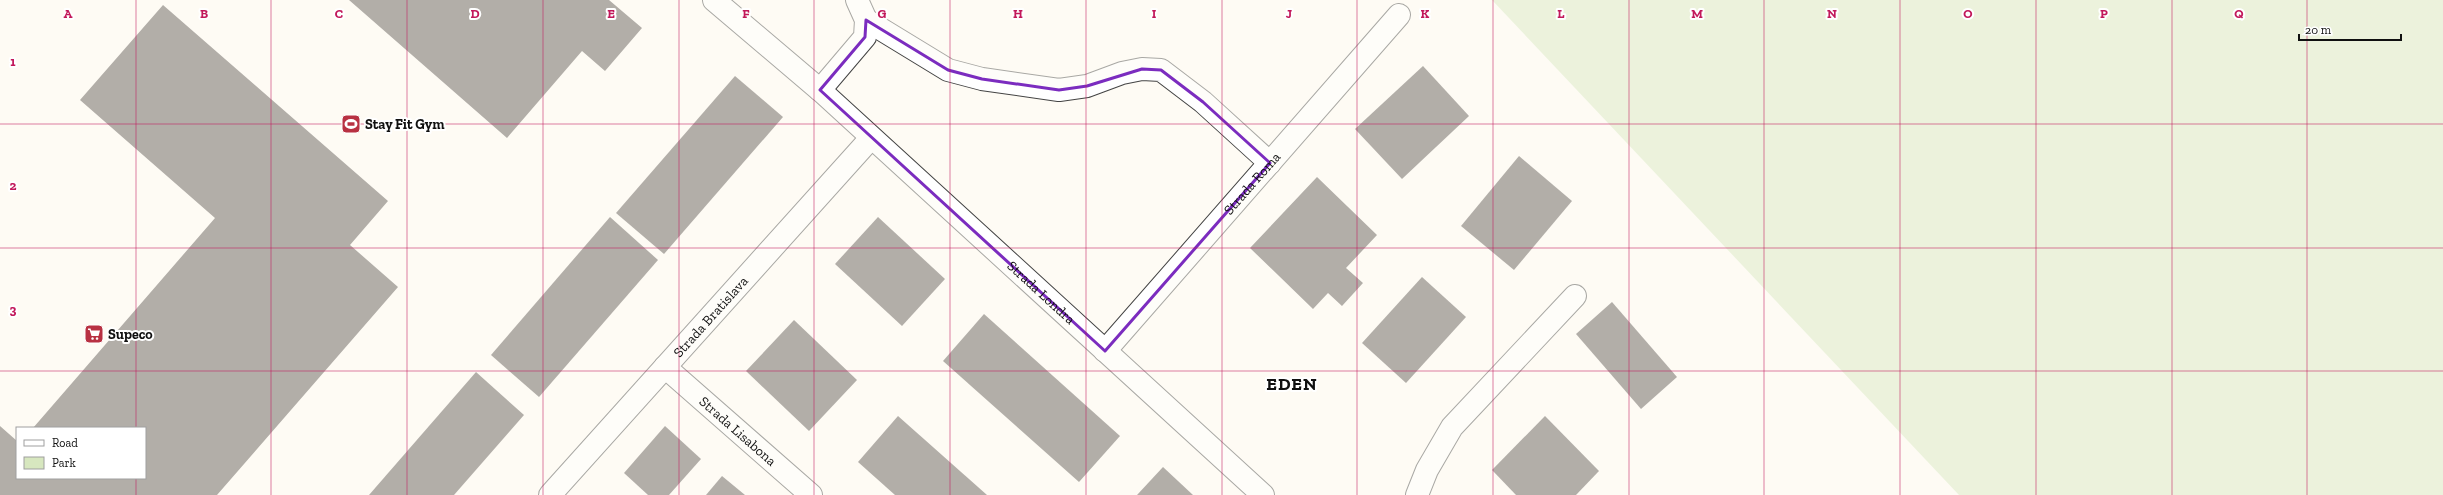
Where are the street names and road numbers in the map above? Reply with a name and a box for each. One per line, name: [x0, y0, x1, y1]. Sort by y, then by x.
street label: Strada Roma: [1220, 149, 1284, 218]
street label: Strada Londra: [1004, 257, 1079, 328]
street label: Strada Bratislava: [670, 273, 752, 361]
street label: Strada Lisabona: [696, 393, 780, 470]

